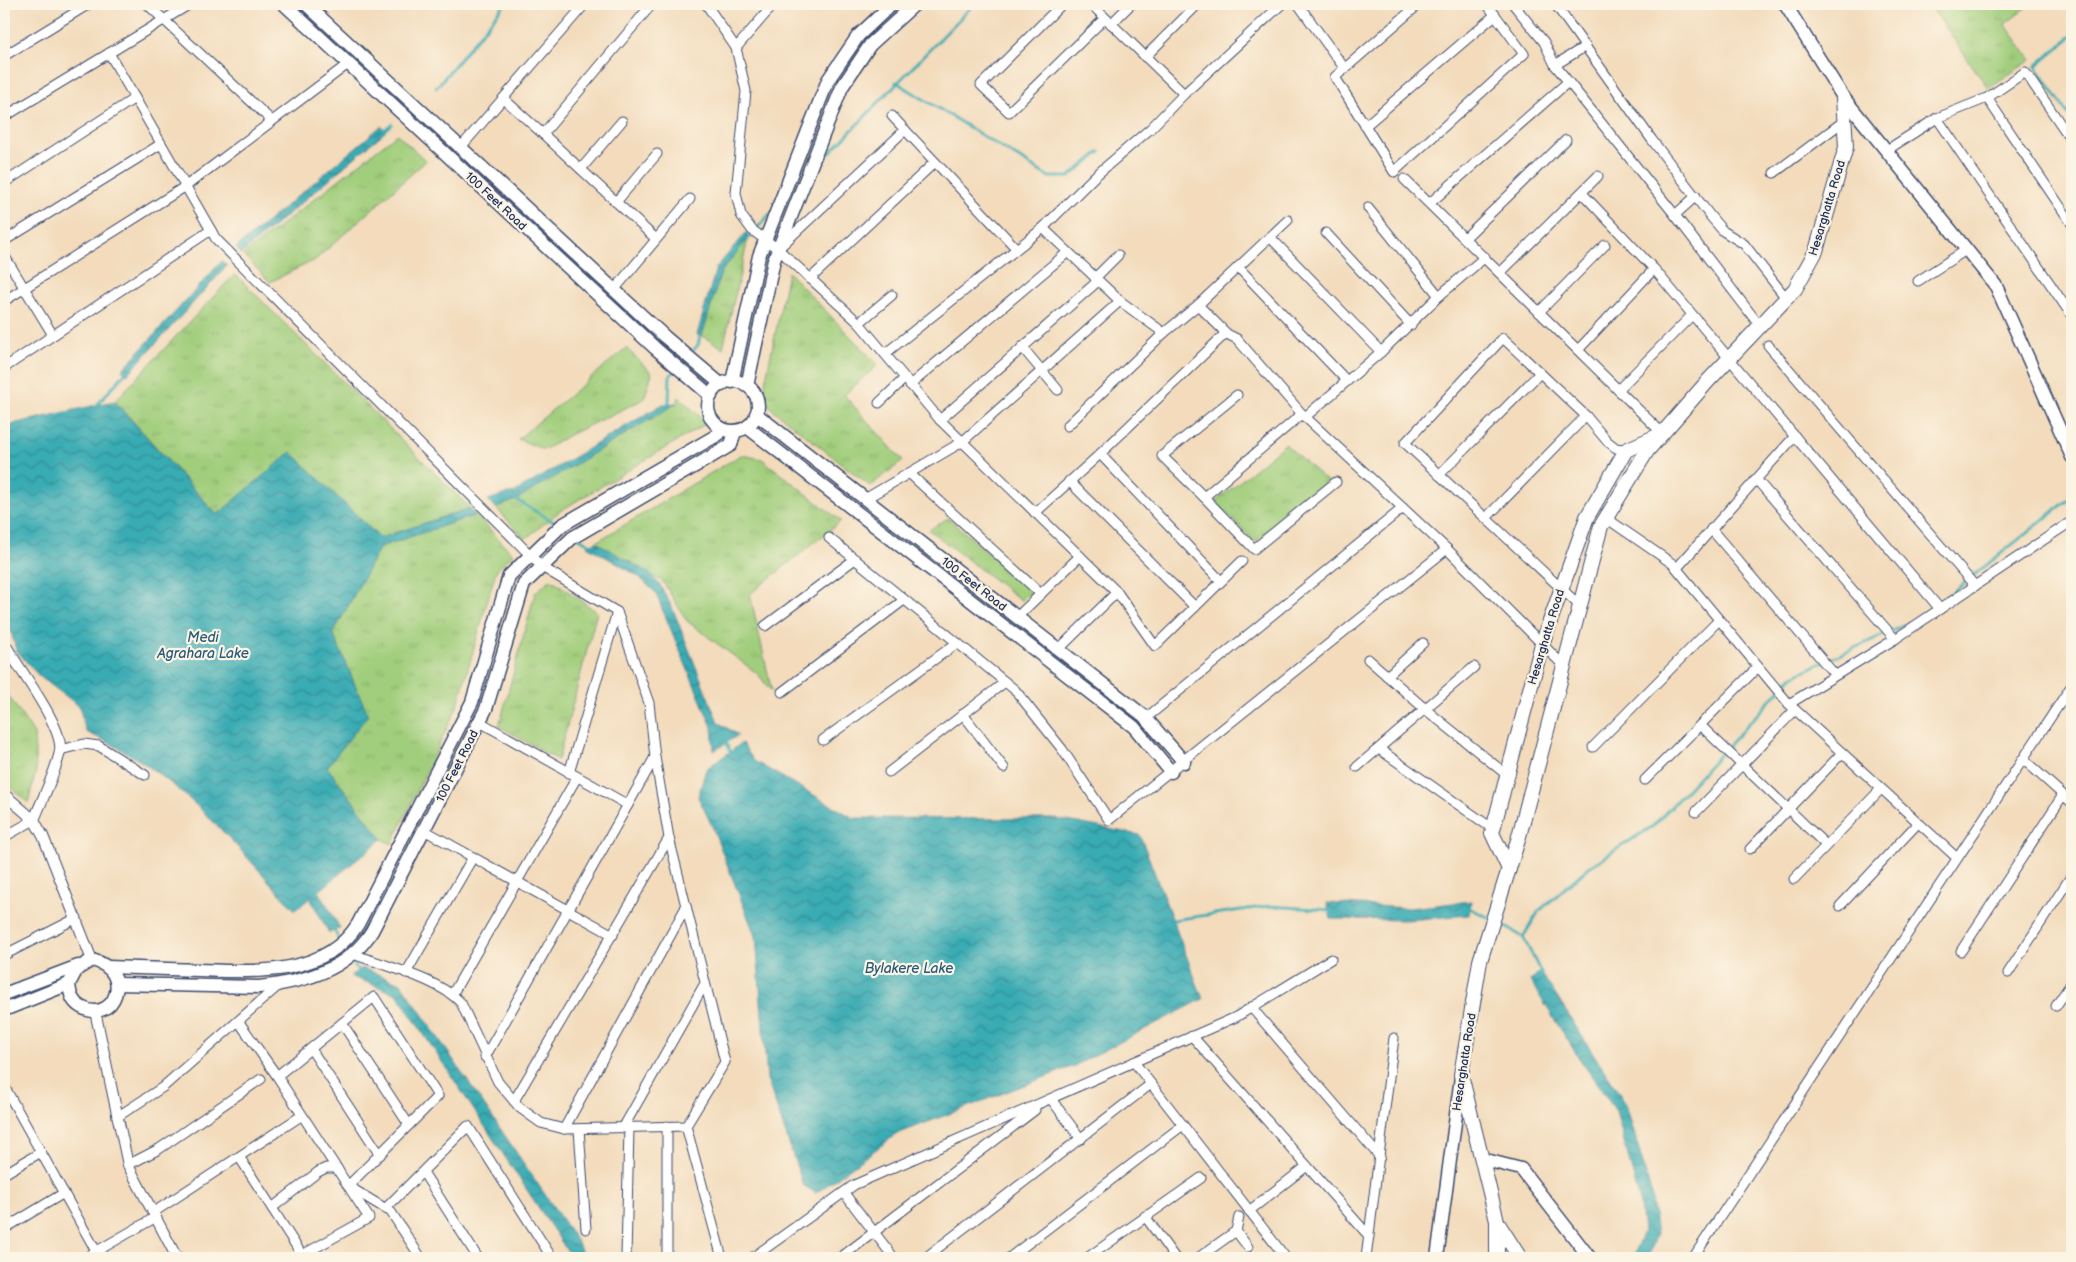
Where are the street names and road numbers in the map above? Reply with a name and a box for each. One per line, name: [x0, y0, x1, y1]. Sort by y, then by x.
street label: Hesarghatta Road: [1806, 158, 1849, 258]
street label: 100 Feet Road: [462, 169, 530, 234]
street label: 100 Feet Road: [938, 554, 1010, 615]
street label: Hesarghatta Road: [1525, 587, 1568, 687]
street label: 100 Feet Road: [433, 728, 482, 805]
street label: Hesarghatta Road: [1449, 1012, 1480, 1112]

